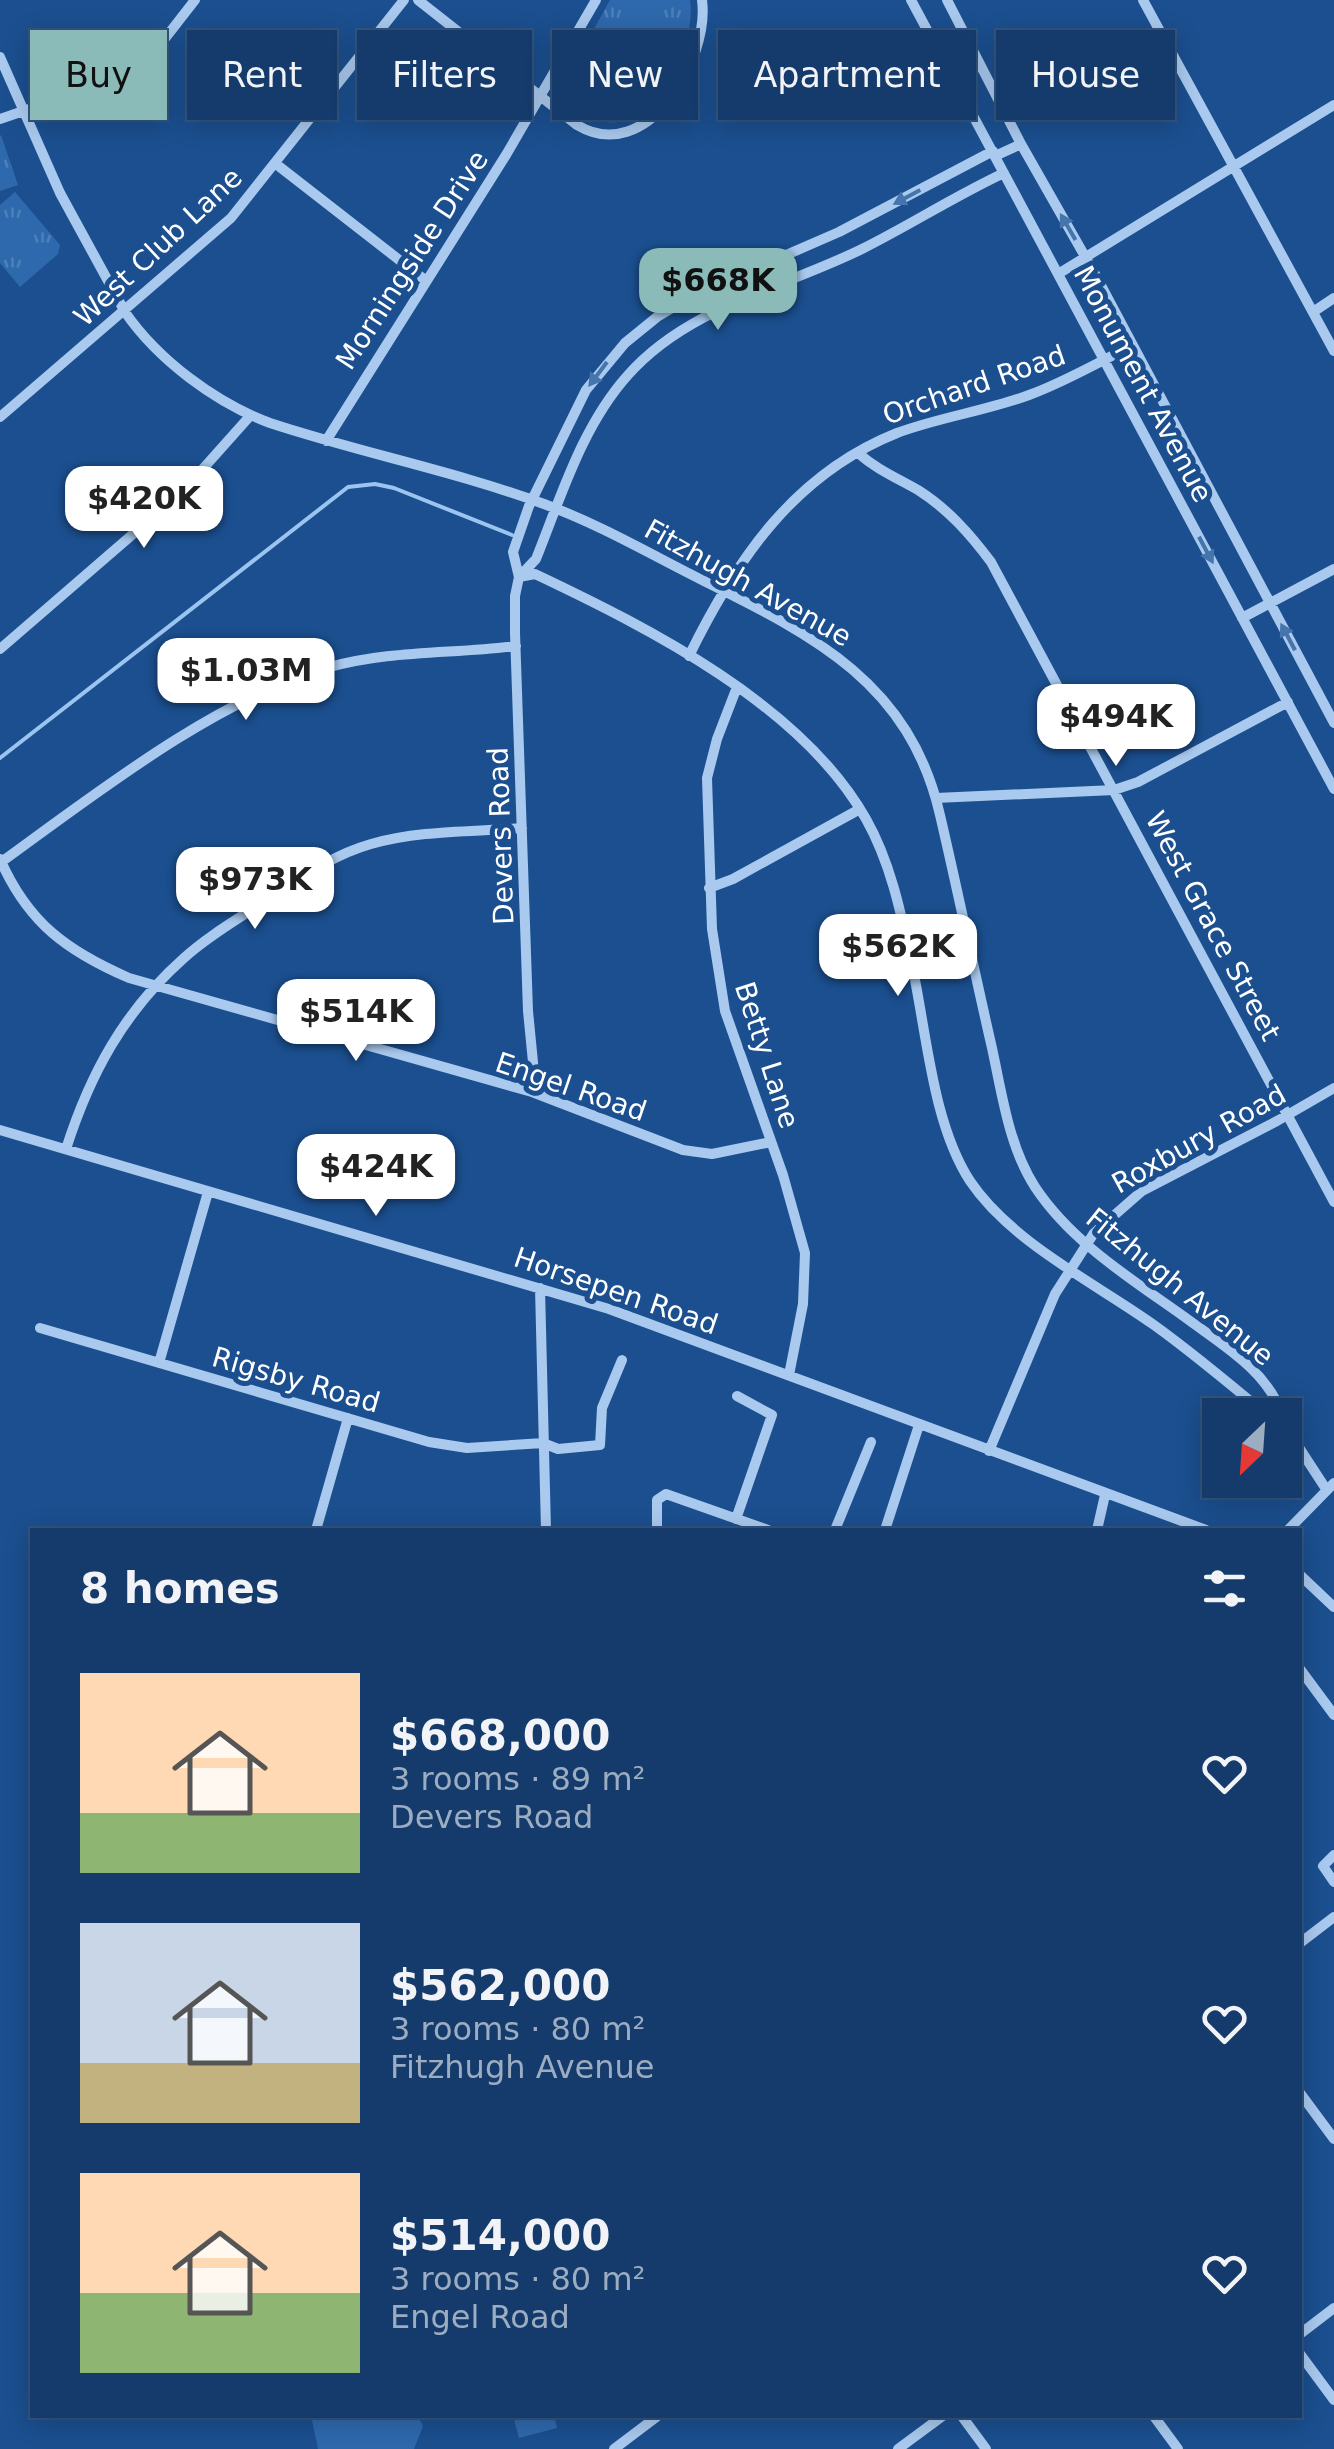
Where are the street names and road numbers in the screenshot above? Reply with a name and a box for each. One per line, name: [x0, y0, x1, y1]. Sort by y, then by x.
street label: Morningside Drive: [329, 144, 495, 376]
street label: West Club Lane: [67, 161, 249, 333]
street label: Monument Avenue: [1067, 260, 1219, 508]
street label: Orchard Road: [878, 338, 1070, 432]
street label: Fitzhugh Avenue: [639, 512, 857, 654]
street label: Devers Road: [481, 747, 521, 925]
street label: West Grace Street: [1139, 806, 1287, 1046]
street label: Betty Lane: [728, 978, 806, 1132]
street label: Engel Road: [491, 1046, 651, 1128]
street label: Roxbury Road: [1106, 1078, 1292, 1200]
street label: Fitzhugh Avenue: [1080, 1201, 1280, 1373]
street label: Horsepen Road: [510, 1241, 722, 1341]
street label: Rigsby Road: [208, 1340, 384, 1420]

